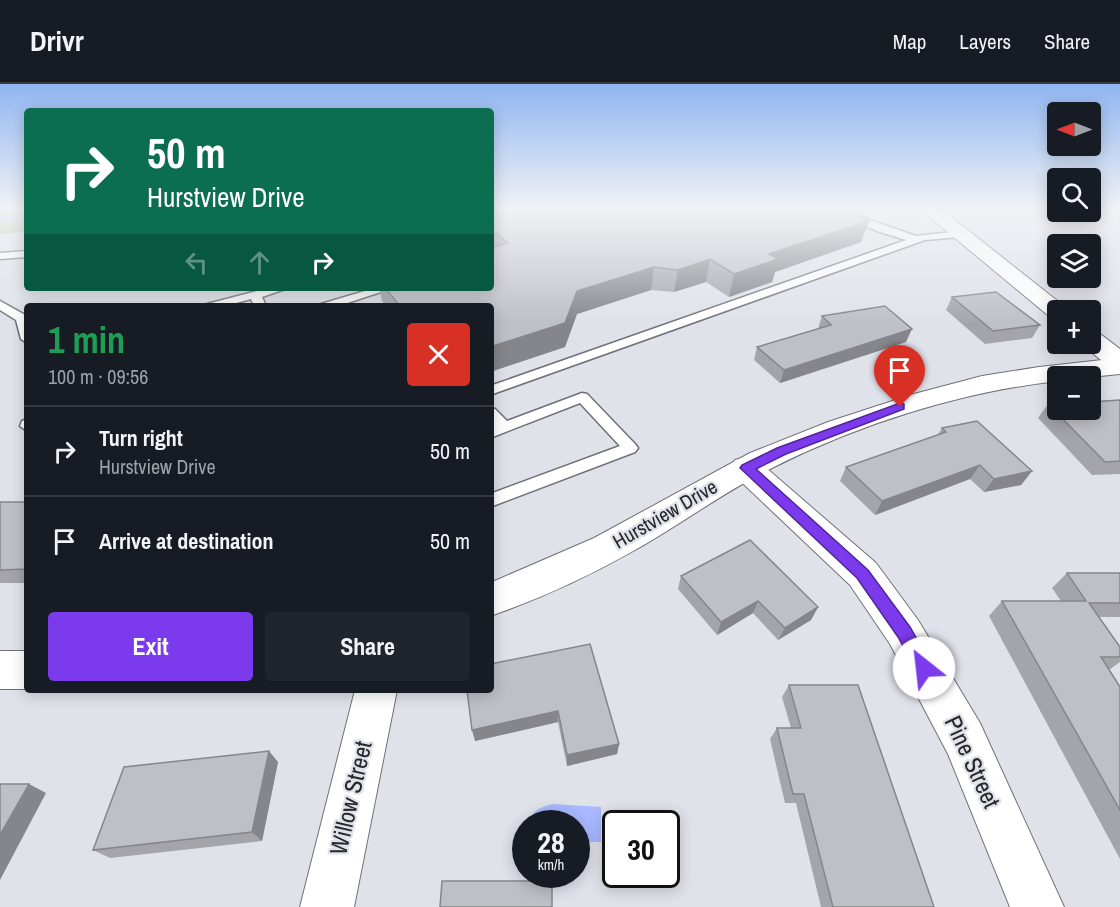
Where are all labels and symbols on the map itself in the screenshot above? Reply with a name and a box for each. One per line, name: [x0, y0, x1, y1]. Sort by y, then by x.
north arrow: [1047, 102, 1101, 156]
pin: [874, 345, 925, 407]
street label: Hurstview Drive: [607, 473, 722, 554]
position arrow: [892, 636, 956, 700]
street label: Pine Street: [938, 710, 1008, 813]
street label: Willow Street: [321, 737, 379, 858]
speed limit sign: 30: [602, 810, 680, 888]

